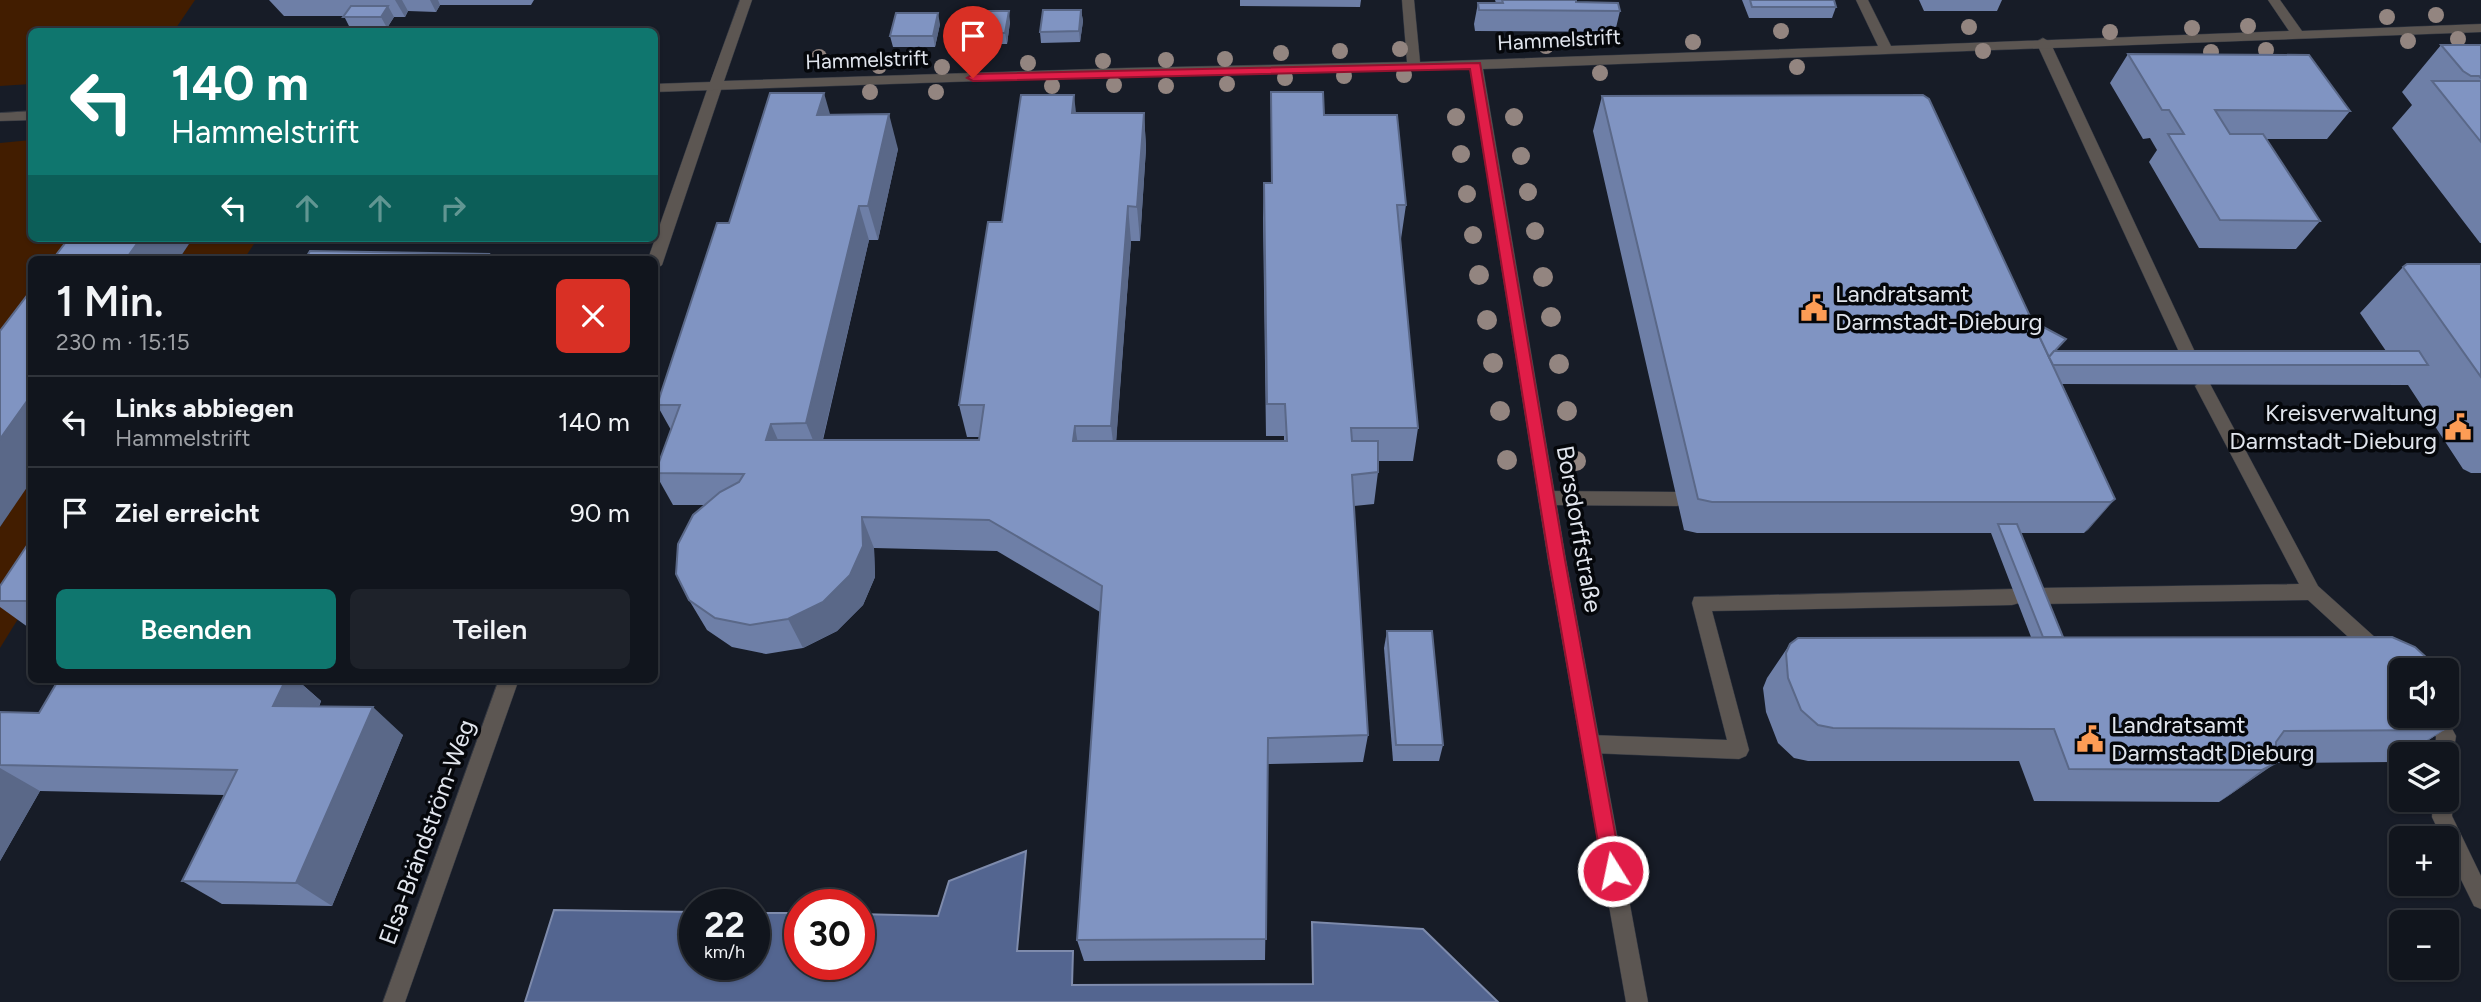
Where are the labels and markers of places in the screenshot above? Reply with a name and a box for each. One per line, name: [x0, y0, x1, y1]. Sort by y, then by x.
pin: [943, 6, 1003, 78]
place label: Landratsamt Darmstadt-Dieburg: [1835, 279, 2043, 336]
public building icon: Landratsamt Darmstadt-Dieburg: [1799, 293, 1829, 323]
place label: Kreisverwaltung Darmstadt-Dieburg: [2229, 398, 2437, 455]
public building icon: Kreisverwaltung Darmstadt-Dieburg: [2443, 412, 2473, 442]
place label: Landratsamt Darmstadt Dieburg: [2111, 710, 2315, 767]
public building icon: Landratsamt Darmstadt Dieburg: [2075, 724, 2105, 754]

